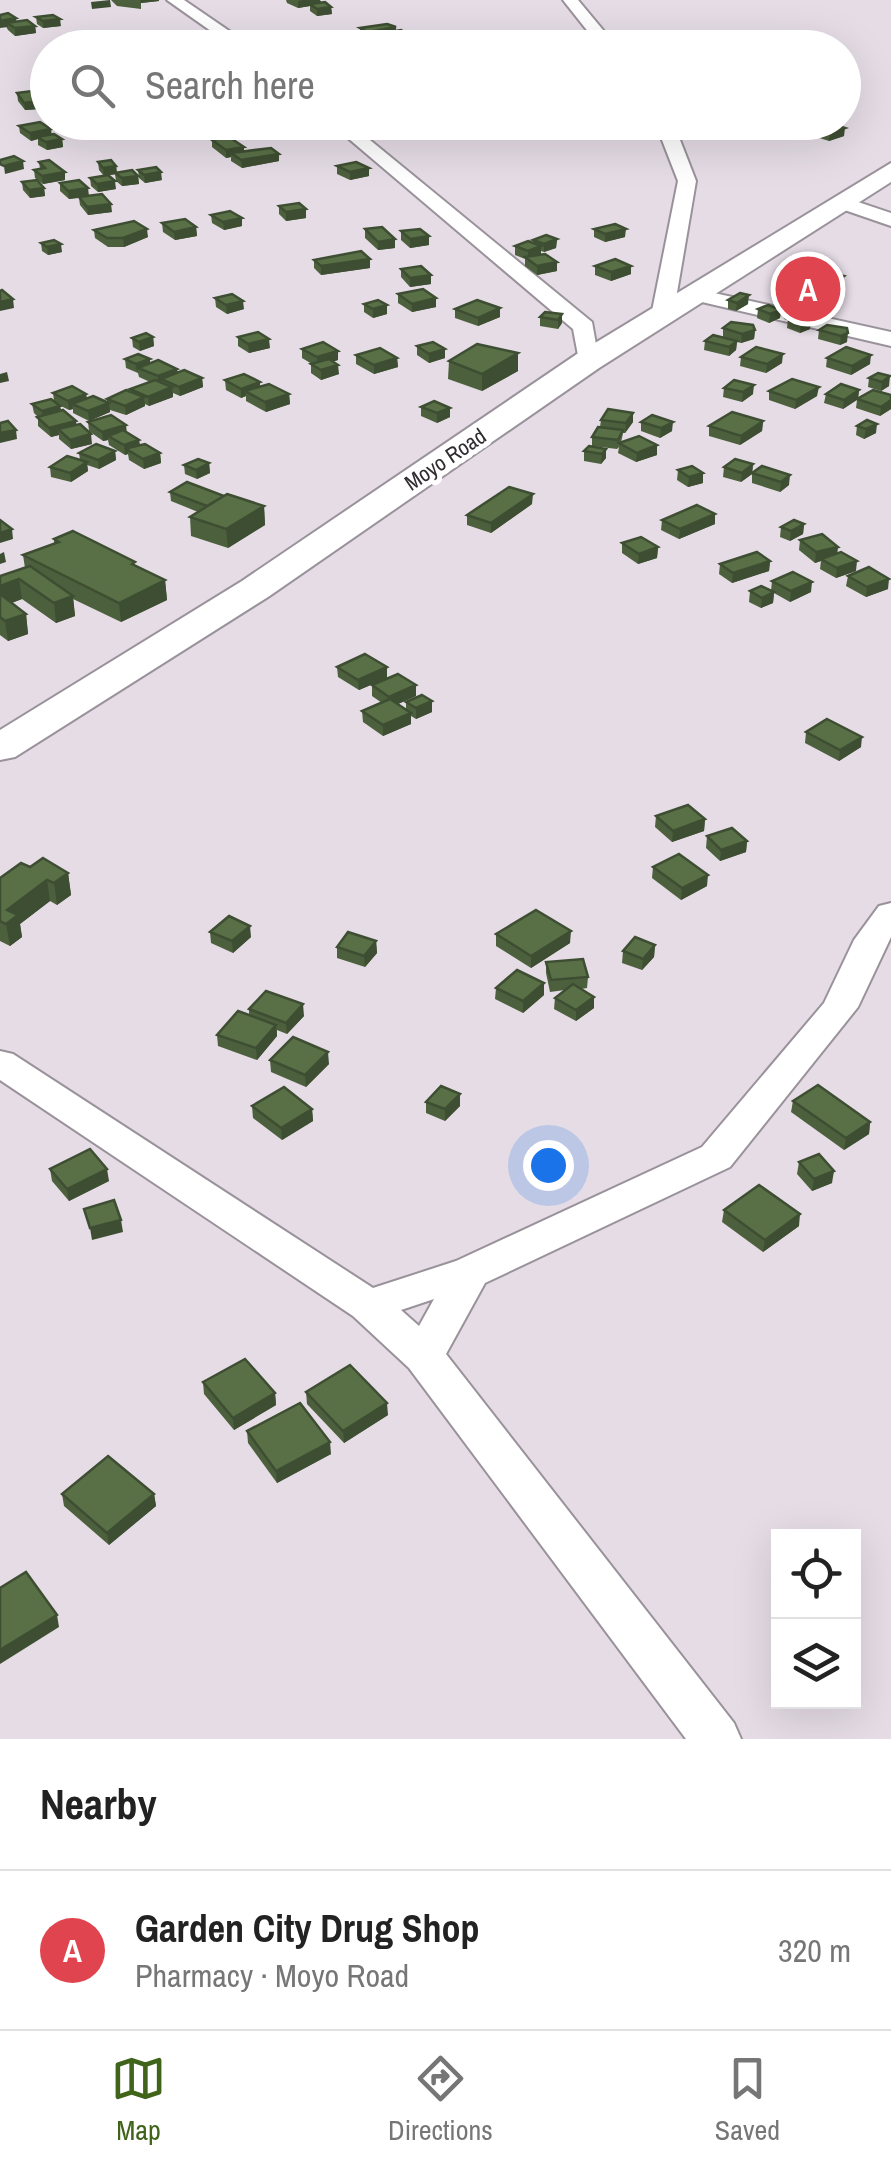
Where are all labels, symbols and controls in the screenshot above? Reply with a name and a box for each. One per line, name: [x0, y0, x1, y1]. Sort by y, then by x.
search box: [30, 30, 861, 140]
icon: search: [65, 58, 120, 113]
text: Search here: [145, 60, 315, 111]
pin: A: [776, 252, 840, 326]
street label: Moyo Road: [398, 421, 492, 497]
your location: [523, 1140, 574, 1191]
map controls: [771, 1529, 861, 1709]
button: locate: [771, 1529, 861, 1619]
button: layers: [771, 1619, 861, 1709]
text: Nearby: [40, 1776, 157, 1832]
text: Garden City Drug Shop: [135, 1903, 480, 1954]
text: A: [63, 1929, 82, 1972]
text: 320 m: [778, 1929, 851, 1972]
text: Pharmacy · Moyo Road: [135, 1954, 409, 1997]
tab: Map: [111, 2051, 166, 2149]
tab: Directions: [388, 2051, 493, 2149]
tab: Saved: [715, 2051, 780, 2149]

